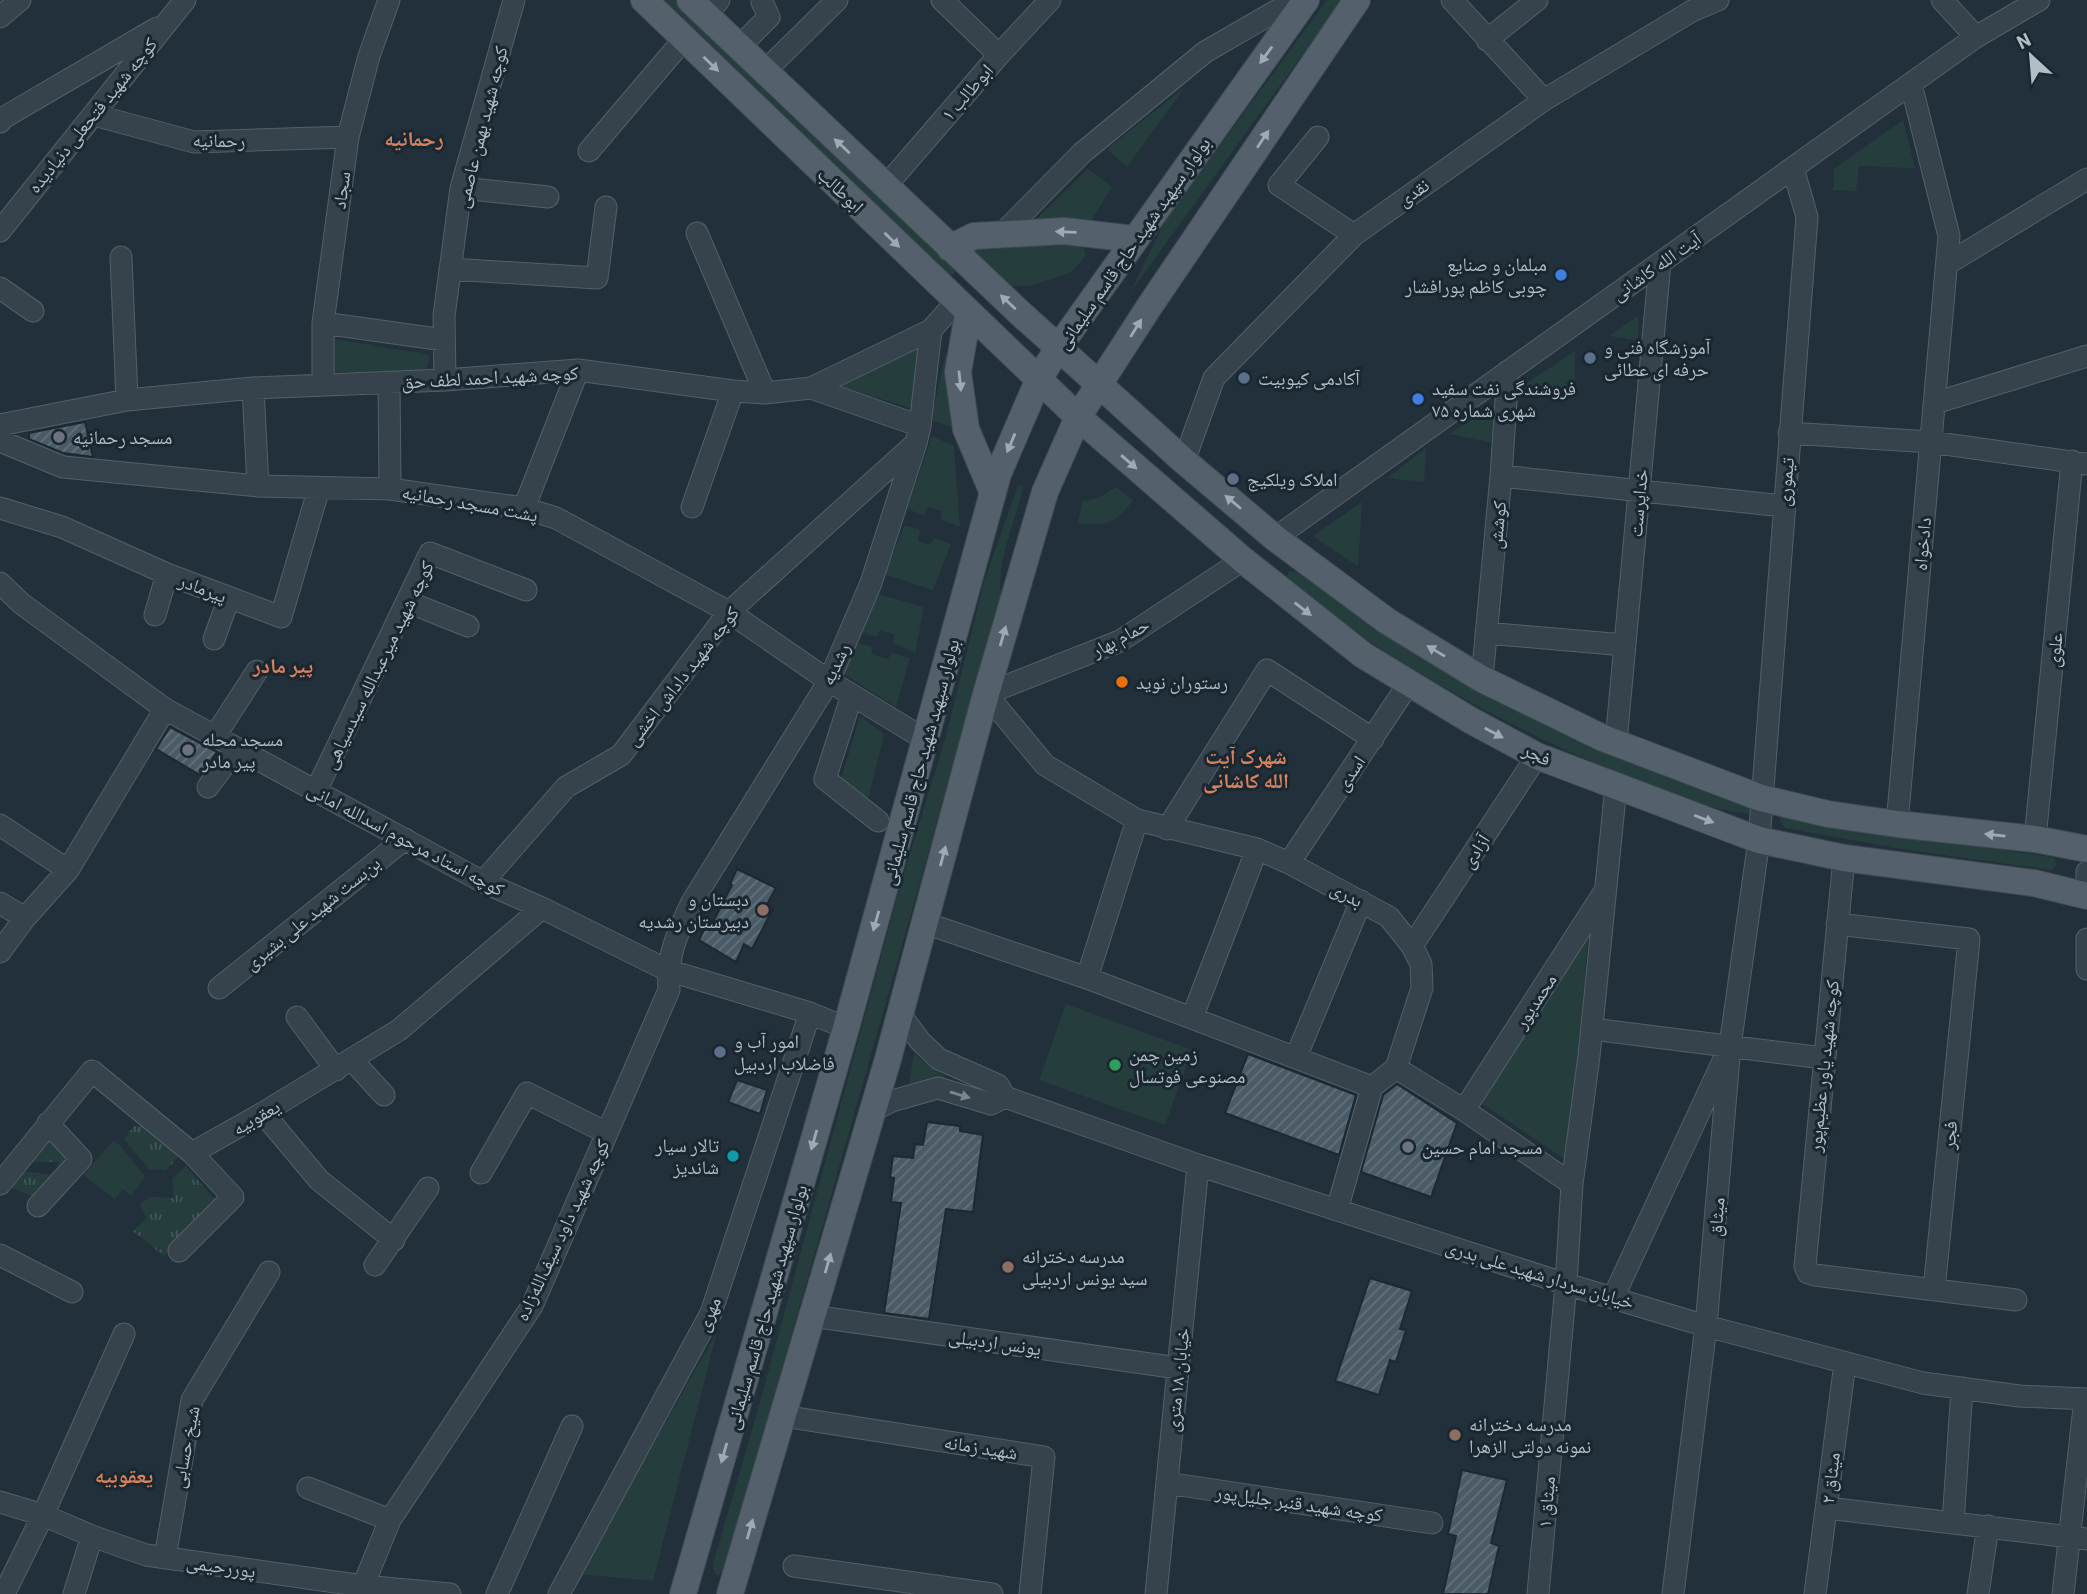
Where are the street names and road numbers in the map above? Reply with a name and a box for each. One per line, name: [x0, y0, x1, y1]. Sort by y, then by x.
street label: کوچه شهید فتحعلی دنیادیده: [22, 32, 162, 198]
street label: کوچه شهید بهمن عاصمی: [449, 43, 513, 210]
street label: ابوطالب ۱: [936, 59, 998, 125]
street label: رحمانیه: [192, 128, 246, 152]
street label: بولوار سپهبد شهید حاج قاسم سلیمانی: [1050, 132, 1216, 354]
street label: ابوطالب: [813, 162, 869, 218]
street label: سجاد: [326, 170, 355, 210]
street label: نقدی: [1392, 173, 1434, 211]
street label: آیت الله کاشانی: [1606, 226, 1707, 306]
street label: کوچه شهید احمد لطف حق: [401, 360, 579, 394]
street label: تیموری: [1771, 456, 1799, 508]
street label: خداپرست: [1623, 468, 1653, 538]
street label: پشت مسجد رحمانیه: [400, 479, 540, 527]
street label: کوشش: [1483, 500, 1511, 550]
street label: دادخواه: [1908, 516, 1936, 572]
street label: کوچه شهید میرعبدالله سیدسیاهی: [317, 557, 439, 773]
street label: پیرمادر: [175, 568, 231, 608]
street label: کوچه شهید داداش اخشی: [620, 601, 744, 751]
street label: حمام بهار: [1086, 612, 1154, 664]
street label: علوی: [2040, 631, 2068, 669]
street label: بولوار سپهبد شهید حاج قاسم سلیمانی: [876, 636, 965, 888]
street label: رشدیه: [815, 639, 855, 689]
street label: فجر: [1518, 737, 1555, 771]
street label: اسدی: [1329, 751, 1371, 795]
street label: کوچه استاد مرحوم اسدالله امانی: [302, 777, 509, 903]
street label: آزادی: [1455, 828, 1495, 873]
street label: بن‌بست شهید علی بشیری: [239, 851, 385, 975]
street label: بدری: [1327, 876, 1367, 912]
street label: محمدپور: [1508, 969, 1562, 1034]
street label: کوچه شهید یاور عظیم‌پور: [1802, 979, 1845, 1154]
street label: یعقوبیه: [228, 1094, 284, 1140]
street label: فجر: [1936, 1120, 1962, 1151]
street label: کوچه شهید داود سیف‌الله‌زاده: [509, 1135, 615, 1325]
street label: بولوار سپهبد شهید حاج قاسم سلیمانی: [719, 1182, 813, 1433]
street label: میثاق: [1702, 1196, 1730, 1238]
street label: خیابان سردار شهید علی بدری: [1443, 1234, 1637, 1314]
street label: مهری: [690, 1293, 726, 1335]
street label: یونس اردبیلی: [947, 1324, 1043, 1360]
street label: خیابان ۱۸ متری: [1160, 1327, 1194, 1433]
street label: شیخ حسابی: [165, 1404, 206, 1490]
street label: شهید زمانه: [943, 1429, 1019, 1465]
street label: میثاق ۲: [1815, 1451, 1845, 1505]
street label: میثاق ۱: [1532, 1475, 1560, 1529]
street label: کوچه شهید قنبر جلیل‌پور: [1213, 1479, 1384, 1527]
street label: پوررحیمی: [185, 1549, 257, 1583]

